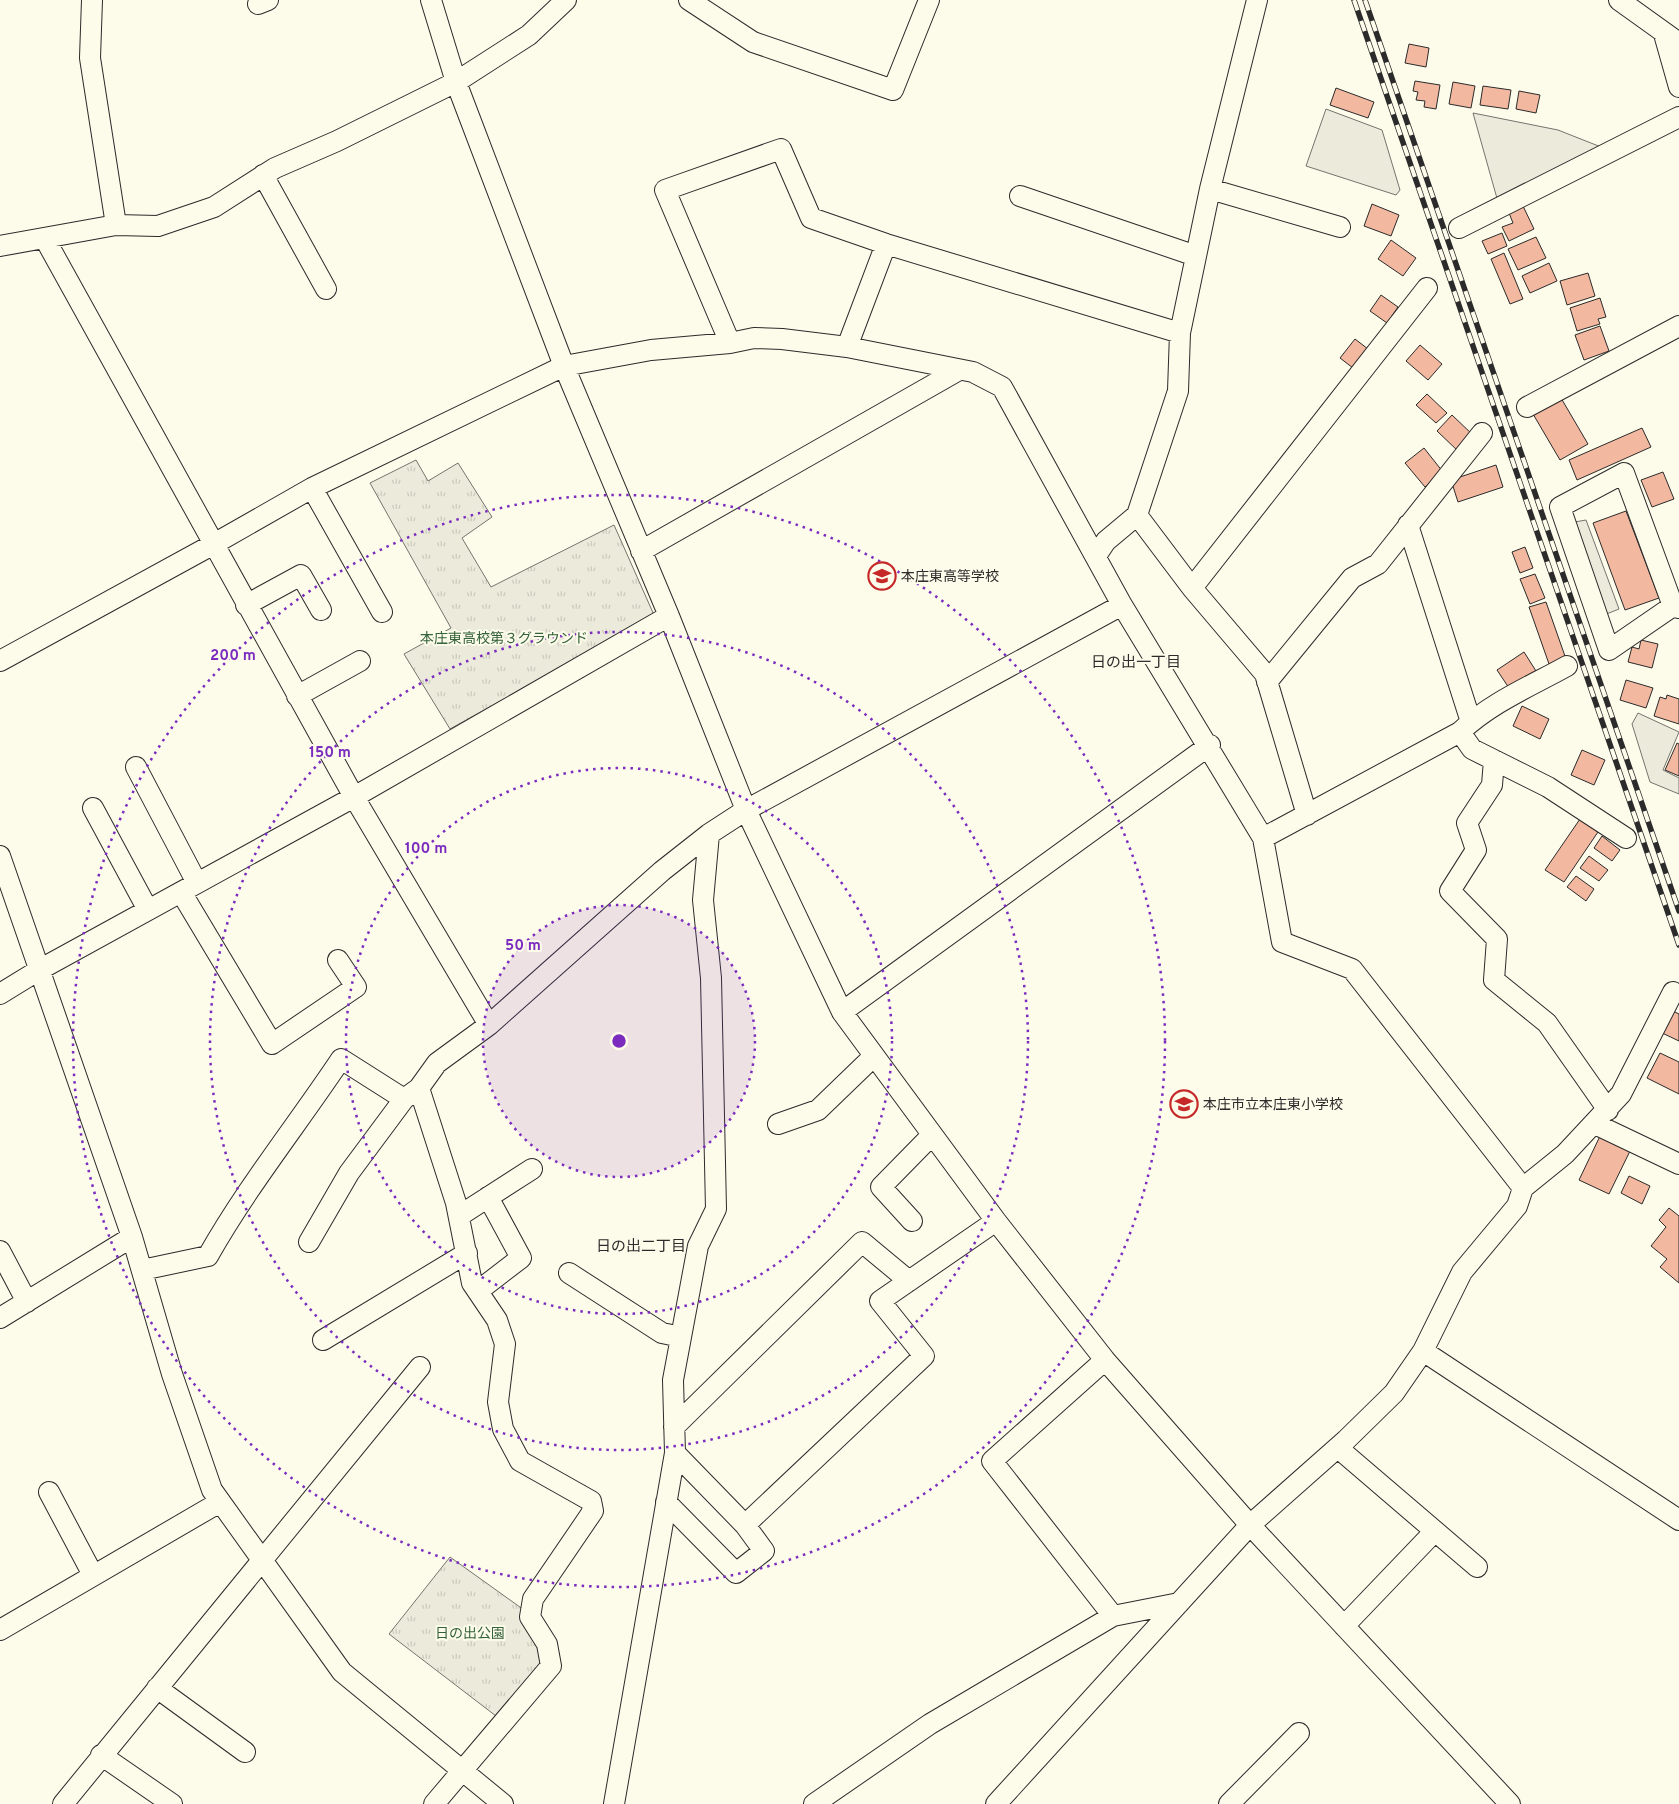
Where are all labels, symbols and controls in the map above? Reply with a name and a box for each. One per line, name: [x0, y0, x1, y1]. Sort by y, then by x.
school or university icon: 本庄東高等学校: [867, 561, 897, 591]
place label: 本庄東高等学校: [901, 568, 999, 586]
park label: 本庄東高校第３グラウンド: [420, 630, 588, 648]
text: 200 m: [210, 647, 256, 666]
district label: 日の出一丁目: [1091, 654, 1181, 673]
text: 150 m: [309, 744, 351, 763]
text: 100 m: [405, 840, 447, 859]
text: 50 m: [505, 937, 541, 956]
centre of rings: [610, 1032, 628, 1050]
school or university icon: 本庄市立本庄東小学校: [1169, 1089, 1199, 1119]
place label: 本庄市立本庄東小学校: [1203, 1097, 1343, 1114]
district label: 日の出二丁目: [596, 1238, 686, 1257]
park label: 日の出公園: [435, 1626, 505, 1643]

